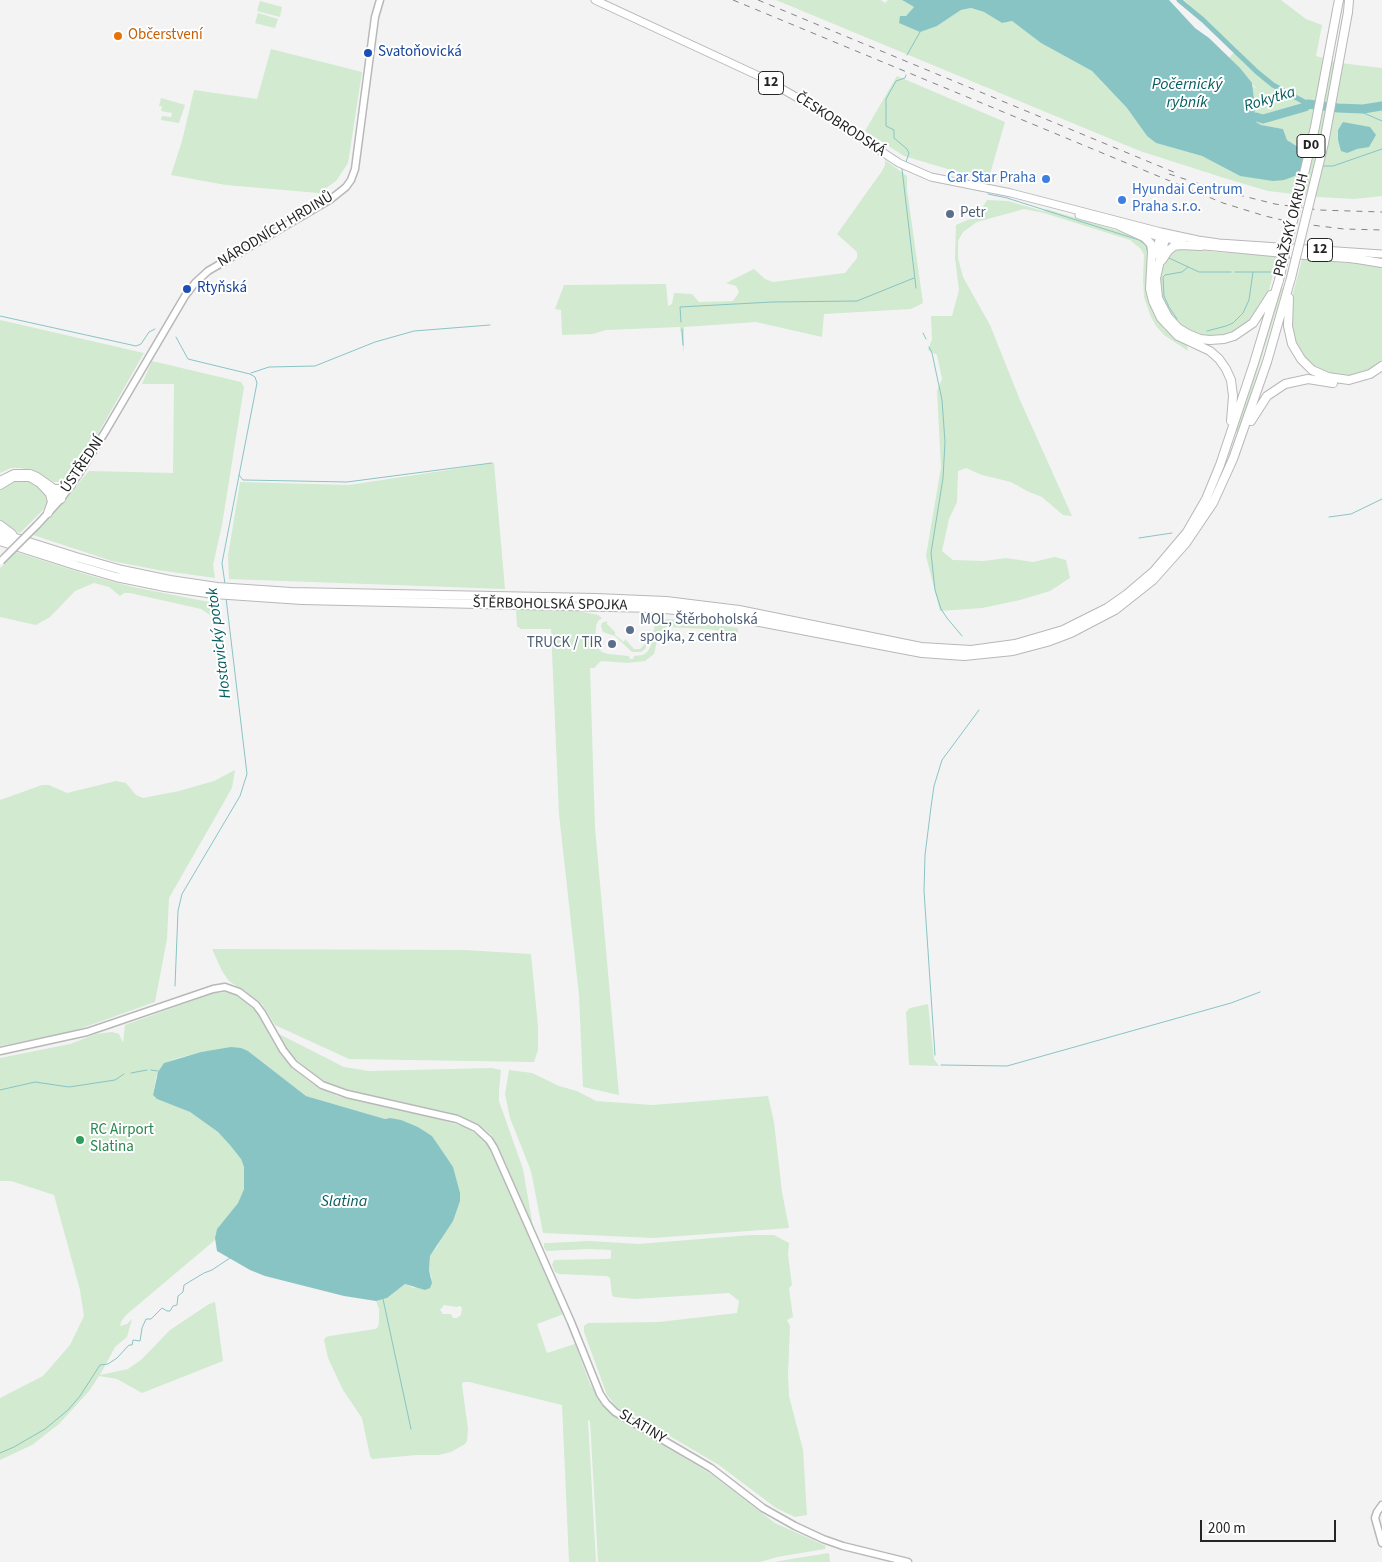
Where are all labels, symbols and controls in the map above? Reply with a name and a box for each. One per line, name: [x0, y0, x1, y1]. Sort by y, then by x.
place label: Občerstvení: [128, 27, 203, 45]
marker: Občerstvení: [112, 30, 124, 42]
place label: Svatoňovická: [378, 44, 462, 62]
marker: Svatoňovická: [362, 47, 374, 59]
road number: 12: [758, 72, 784, 95]
water label: Počernický rybník: [1152, 75, 1222, 113]
water label: Rokytka: [1242, 83, 1298, 117]
street label: ČESKOBRODSKÁ: [791, 89, 889, 161]
road number: D0: [1297, 134, 1325, 158]
place label: Car Star Praha: [947, 170, 1036, 188]
street label: PRAŽSKÝ OKRUH: [1270, 171, 1314, 279]
marker: Car Star Praha: [1040, 173, 1052, 185]
place label: Hyundai Centrum Praha s.r.o.: [1132, 182, 1243, 217]
street label: NÁRODNÍCH HRDINŮ: [215, 188, 337, 272]
marker: Hyundai Centrum Praha s.r.o.: [1116, 194, 1128, 206]
place label: Petr: [960, 205, 986, 223]
marker: Petr: [944, 208, 956, 220]
road number: 12: [1308, 238, 1332, 262]
place label: Rtyňská: [197, 280, 247, 298]
marker: Rtyňská: [181, 283, 193, 295]
street label: ÚSTŘEDNÍ: [57, 433, 109, 497]
water label: Hostavický potok: [204, 586, 236, 700]
street label: ŠTĚRBOHOLSKÁ SPOJKA: [472, 595, 628, 615]
place label: MOL, Štěrboholská spojka, z centra: [640, 612, 758, 647]
marker: MOL, Štěrboholská spojka, z centra: [624, 624, 636, 636]
place label: TRUCK / TIR: [527, 635, 602, 653]
marker: TRUCK / TIR: [606, 638, 618, 650]
place label: RC Airport Slatina: [90, 1122, 154, 1157]
marker: RC Airport Slatina: [74, 1134, 86, 1146]
water label: Slatina: [321, 1192, 367, 1212]
street label: SLATINY: [615, 1406, 669, 1448]
scale bar: [1202, 1510, 1338, 1542]
text: 200 m: [1208, 1518, 1246, 1539]

